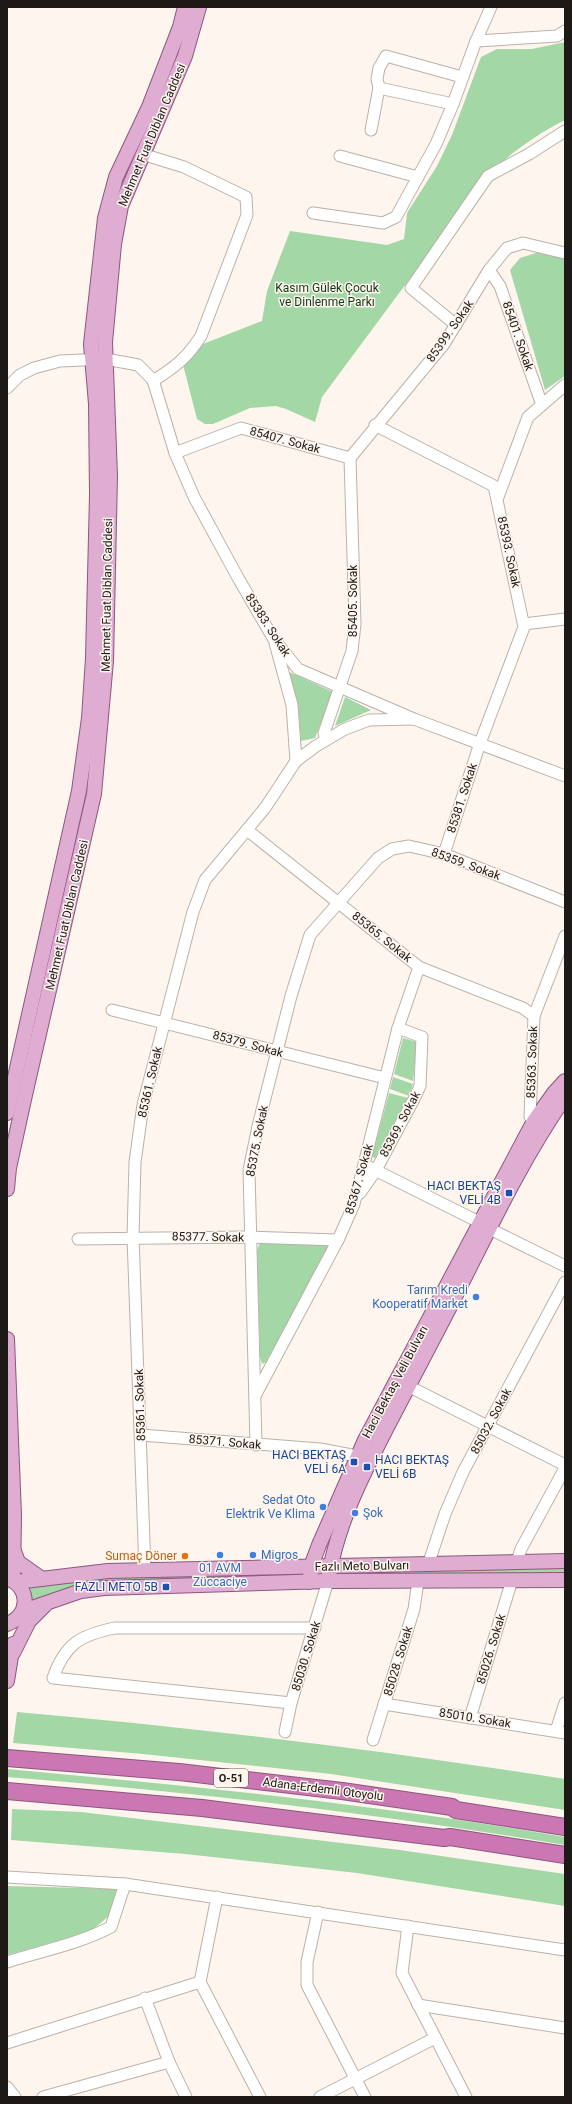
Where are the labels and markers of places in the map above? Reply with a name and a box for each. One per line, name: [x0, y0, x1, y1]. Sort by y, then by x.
place label: HACI BEKTAŞ VELİ 4B: [427, 1179, 501, 1207]
marker: HACI BEKTAŞ VELİ 4B: [504, 1188, 514, 1198]
place label: Tarım Kredi Kooperatif Market: [372, 1283, 468, 1311]
marker: Tarım Kredi Kooperatif Market: [471, 1292, 481, 1302]
place label: HACI BEKTAŞ VELİ 6A: [272, 1448, 346, 1476]
place label: HACI BEKTAŞ VELİ 6B: [375, 1453, 449, 1481]
marker: HACI BEKTAŞ VELİ 6A: [349, 1457, 359, 1467]
marker: HACI BEKTAŞ VELİ 6B: [362, 1462, 372, 1472]
place label: Sedat Oto Elektrik Ve Klima: [226, 1493, 315, 1521]
marker: Sedat Oto Elektrik Ve Klima: [318, 1502, 328, 1512]
place label: Şok: [363, 1506, 384, 1520]
marker: Şok: [350, 1508, 360, 1518]
place label: Migros: [261, 1548, 298, 1562]
place label: Sumaç Döner: [105, 1549, 177, 1563]
marker: 01 AVM Züccaciye: [215, 1550, 225, 1560]
marker: Migros: [248, 1550, 258, 1560]
marker: Sumaç Döner: [180, 1551, 190, 1561]
place label: 01 AVM Züccaciye: [193, 1561, 247, 1589]
place label: FAZLI METO 5B: [75, 1580, 158, 1594]
marker: FAZLI METO 5B: [161, 1582, 171, 1592]

